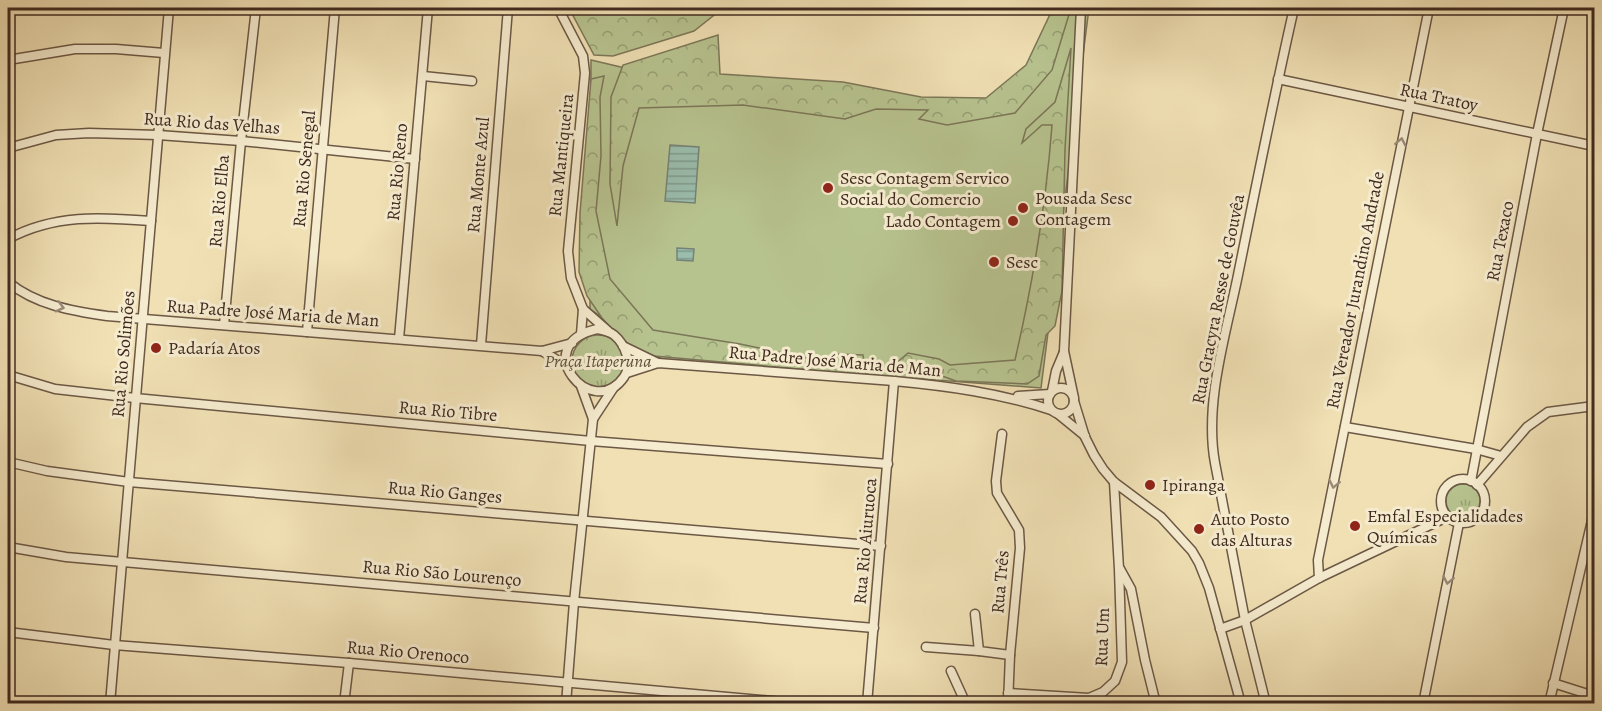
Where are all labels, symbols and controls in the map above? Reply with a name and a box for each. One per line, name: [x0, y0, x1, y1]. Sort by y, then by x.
street label: Rua Tratoy: [1398, 77, 1481, 117]
street label: Rua Mantiqueira: [543, 92, 579, 218]
street label: Rua Rio das Velhas: [143, 106, 281, 140]
street label: Rua Rio Senegal: [287, 109, 321, 228]
street label: Rua Monte Azul: [461, 115, 495, 234]
street label: Rua Rio Reno: [381, 122, 413, 222]
one-way arrow: [1394, 138, 1407, 148]
street label: Rua Rio Elba: [203, 153, 235, 248]
place label: Sesc Contagem Servico Social do Comercio: [840, 166, 1009, 211]
street label: Rua Vereador Jurandino Andrade: [1320, 169, 1390, 411]
marker: Sesc Contagem Servico Social do Comercio: [821, 181, 835, 195]
place label: Pousada Sesc Contagem: [1035, 186, 1132, 231]
street label: Rua Gracyra Resse de Gouvêa: [1186, 191, 1250, 406]
street label: Rua Texaco: [1480, 199, 1520, 283]
marker: Pousada Sesc Contagem: [1016, 201, 1030, 215]
place label: Lado Contagem: [885, 209, 1001, 233]
marker: Lado Contagem: [1006, 214, 1020, 228]
place label: Sesc: [1006, 250, 1038, 274]
marker: Sesc: [987, 255, 1001, 269]
street label: Rua Rio Solimões: [105, 289, 141, 419]
street label: Rua Padre José Maria de Man: [166, 294, 380, 332]
one-way arrow: [54, 300, 65, 312]
place label: Padaría Atos: [168, 336, 261, 360]
street label: Rua Padre José Maria de Man: [728, 340, 942, 382]
marker: Padaría Atos: [149, 341, 163, 355]
park label: Praça Itaperuna: [544, 349, 652, 373]
street label: Rua Rio Tibre: [398, 395, 498, 427]
place label: Ipiranga: [1162, 473, 1226, 497]
street label: Rua Rio Ganges: [387, 475, 503, 509]
street label: Rua Rio Aiuruoca: [848, 476, 883, 605]
marker: Ipiranga: [1143, 478, 1157, 492]
one-way arrow: [1328, 479, 1341, 489]
place label: Emfal Especialidades Químicas: [1367, 504, 1523, 549]
place label: Auto Posto das Alturas: [1210, 507, 1292, 552]
marker: Emfal Especialidades Químicas: [1348, 519, 1362, 533]
marker: Auto Posto das Alturas: [1192, 522, 1206, 536]
street label: Rua Três: [985, 549, 1015, 615]
street label: Rua Rio São Lourenço: [362, 554, 523, 592]
one-way arrow: [1442, 575, 1455, 585]
street label: Rua Um: [1089, 607, 1115, 667]
street label: Rua Rio Orenoco: [346, 635, 470, 669]

